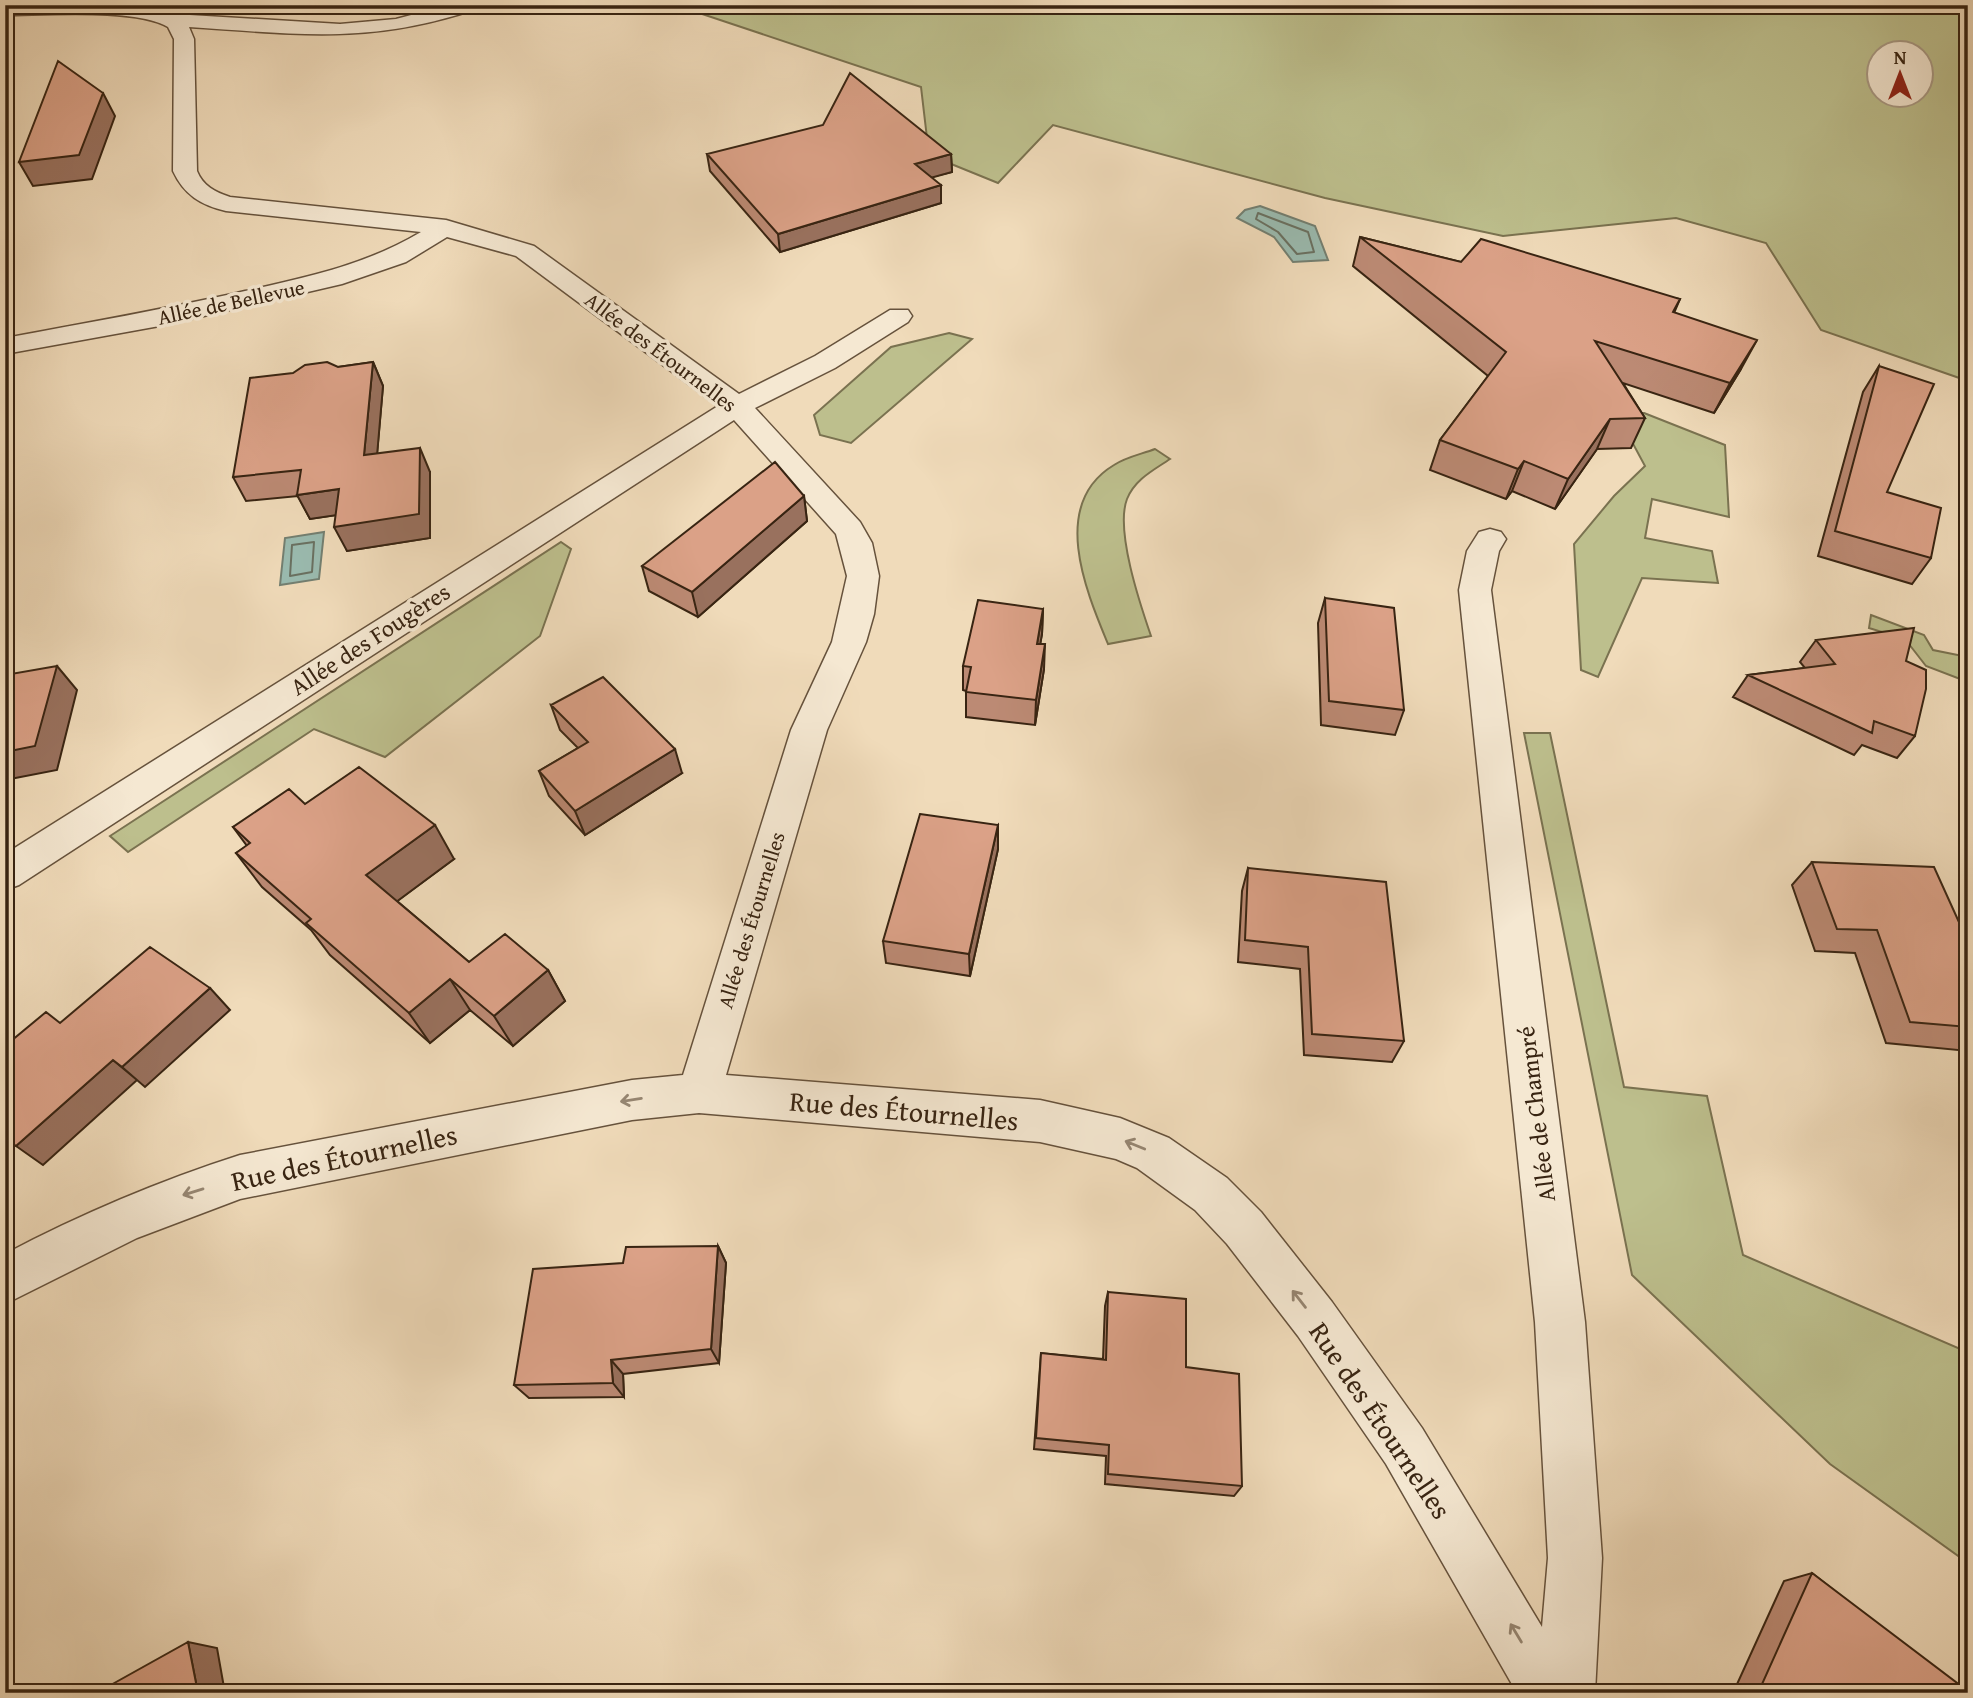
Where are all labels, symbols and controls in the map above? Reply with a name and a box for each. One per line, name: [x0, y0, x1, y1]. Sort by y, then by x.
north arrow: [1864, 38, 1934, 108]
text: N: [1894, 43, 1907, 71]
street label: Allée de Bellevue: [155, 271, 308, 333]
street label: Allée des Étournelles: [578, 284, 744, 420]
street label: Allée des Fougères: [283, 574, 457, 704]
street label: Allée des Étournelles: [709, 828, 793, 1012]
street label: Allée de Champré: [1508, 1024, 1564, 1204]
street label: Rue des Étournelles: [788, 1080, 1020, 1140]
one-way arrow: [620, 1094, 643, 1107]
street label: Rue des Étournelles: [227, 1113, 461, 1201]
one-way arrow: [1125, 1138, 1147, 1151]
one-way arrow: [182, 1186, 204, 1199]
one-way arrow: [1292, 1290, 1307, 1308]
street label: Rue des Étournelles: [1300, 1313, 1462, 1527]
one-way arrow: [1509, 1624, 1523, 1644]

